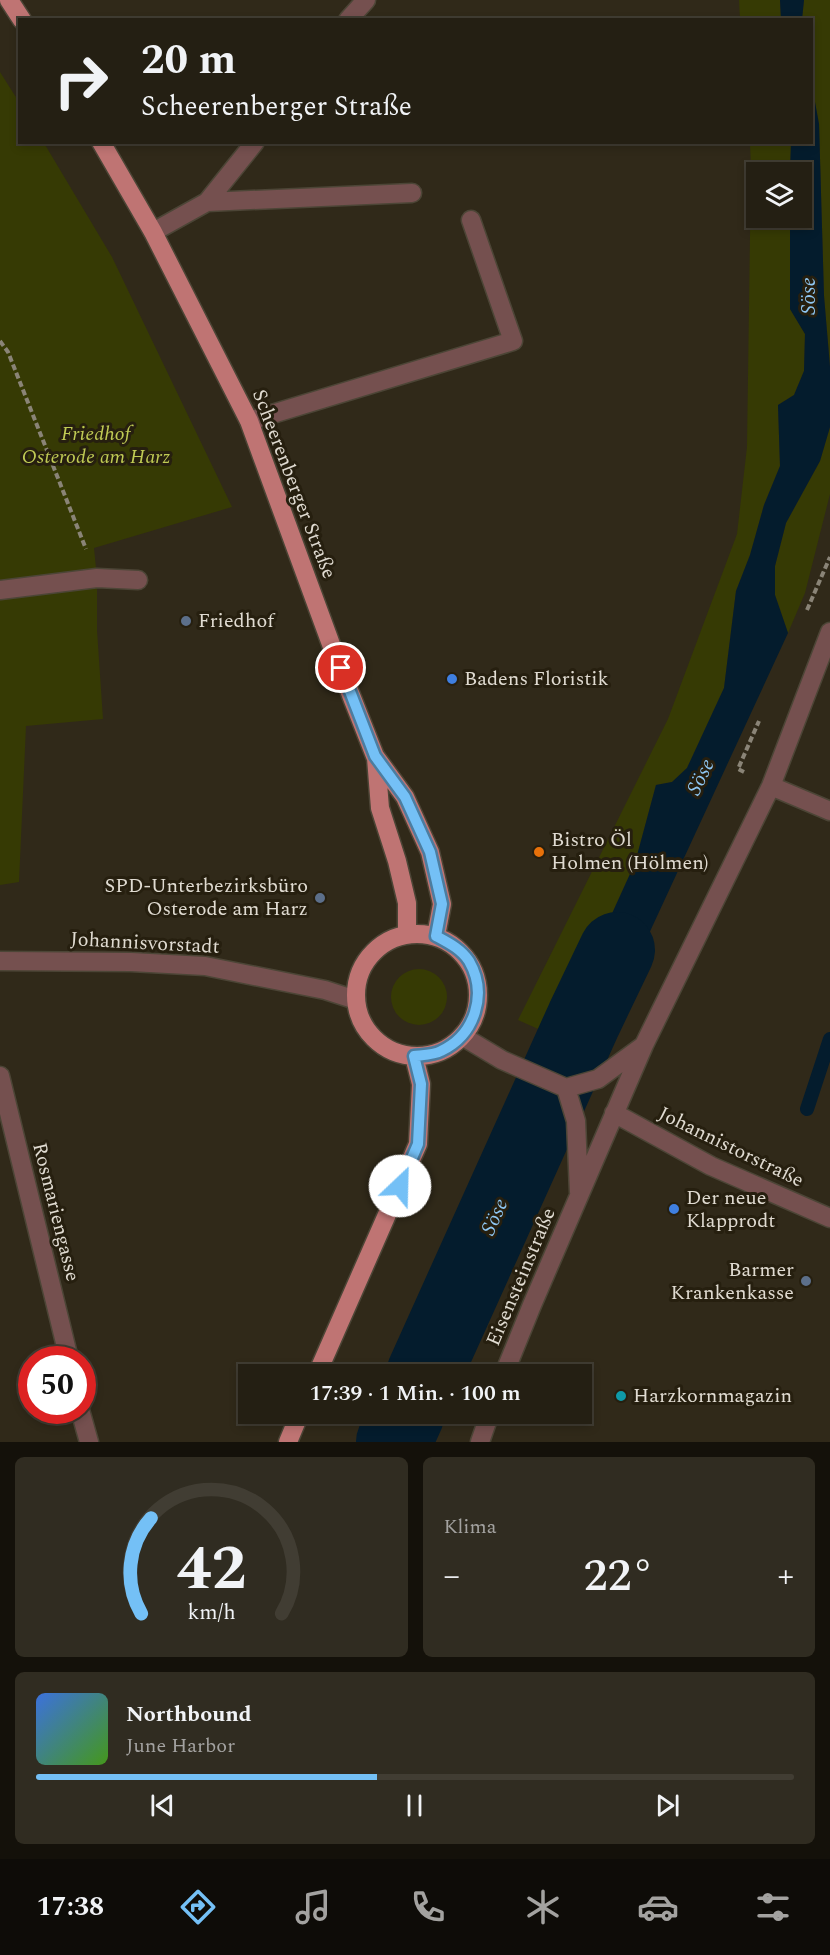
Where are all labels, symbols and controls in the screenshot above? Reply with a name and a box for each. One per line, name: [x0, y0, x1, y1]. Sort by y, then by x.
text: 20 m: [141, 29, 236, 92]
icon: right: [42, 42, 120, 120]
text: Scheerenberger Straße: [141, 86, 412, 128]
map controls: [746, 162, 812, 228]
button: layers: [746, 162, 812, 228]
water label: Söse: [793, 277, 825, 315]
street label: Scheerenberger Straße: [244, 385, 344, 583]
park label: Friedhof Osterode am Harz: [22, 419, 170, 472]
place label: Friedhof: [198, 606, 276, 636]
marker: Friedhof: [179, 614, 193, 628]
pin: [315, 642, 366, 693]
icon: arrive: [324, 651, 357, 684]
place label: Badens Floristik: [464, 664, 609, 694]
marker: Badens Floristik: [445, 672, 459, 686]
water label: Söse: [678, 753, 724, 801]
place label: Bistro Öl Holmen (Hölmen): [551, 825, 709, 878]
marker: Bistro Öl Holmen (Hölmen): [532, 845, 546, 859]
place label: SPD-Unterbezirksbüro Osterode am Harz: [105, 871, 308, 924]
marker: SPD-Unterbezirksbüro Osterode am Harz: [313, 891, 327, 905]
street label: Johannisvorstadt: [70, 924, 220, 962]
street label: Johannistorstraße: [653, 1099, 809, 1195]
street label: Rosmariengasse: [24, 1139, 88, 1285]
position arrow: [368, 1154, 432, 1218]
place label: Der neue Klapprodt: [686, 1183, 775, 1236]
water label: Söse: [473, 1193, 517, 1241]
marker: Der neue Klapprodt: [667, 1202, 681, 1216]
street label: Eisensteinstraße: [478, 1203, 564, 1351]
place label: Barmer Krankenkasse: [671, 1255, 794, 1308]
marker: Barmer Krankenkasse: [799, 1274, 813, 1288]
speed limit sign: 50: [18, 1346, 96, 1424]
text: 17:39 · 1 Min. · 100 m: [309, 1377, 521, 1410]
place label: Harzkornmagazin: [633, 1381, 792, 1411]
marker: Harzkornmagazin: [614, 1389, 628, 1403]
text: Klima: [444, 1512, 497, 1542]
text: 42: [176, 1522, 246, 1617]
text: 22°: [583, 1542, 654, 1611]
text: −: [444, 1551, 460, 1601]
text: +: [778, 1551, 794, 1601]
text: km/h: [187, 1596, 235, 1629]
text: Northbound: [126, 1698, 252, 1731]
text: June Harbor: [126, 1731, 235, 1761]
icon: previous: [146, 1789, 179, 1822]
icon: pause: [398, 1789, 431, 1822]
icon: next: [651, 1789, 684, 1822]
text: 17:38: [36, 1886, 104, 1928]
icon: directions: [177, 1886, 219, 1928]
icon: music: [292, 1886, 334, 1928]
icon: phone: [407, 1886, 449, 1928]
icon: climate: [522, 1886, 564, 1928]
icon: car: [637, 1886, 679, 1928]
icon: filters: [752, 1886, 794, 1928]

